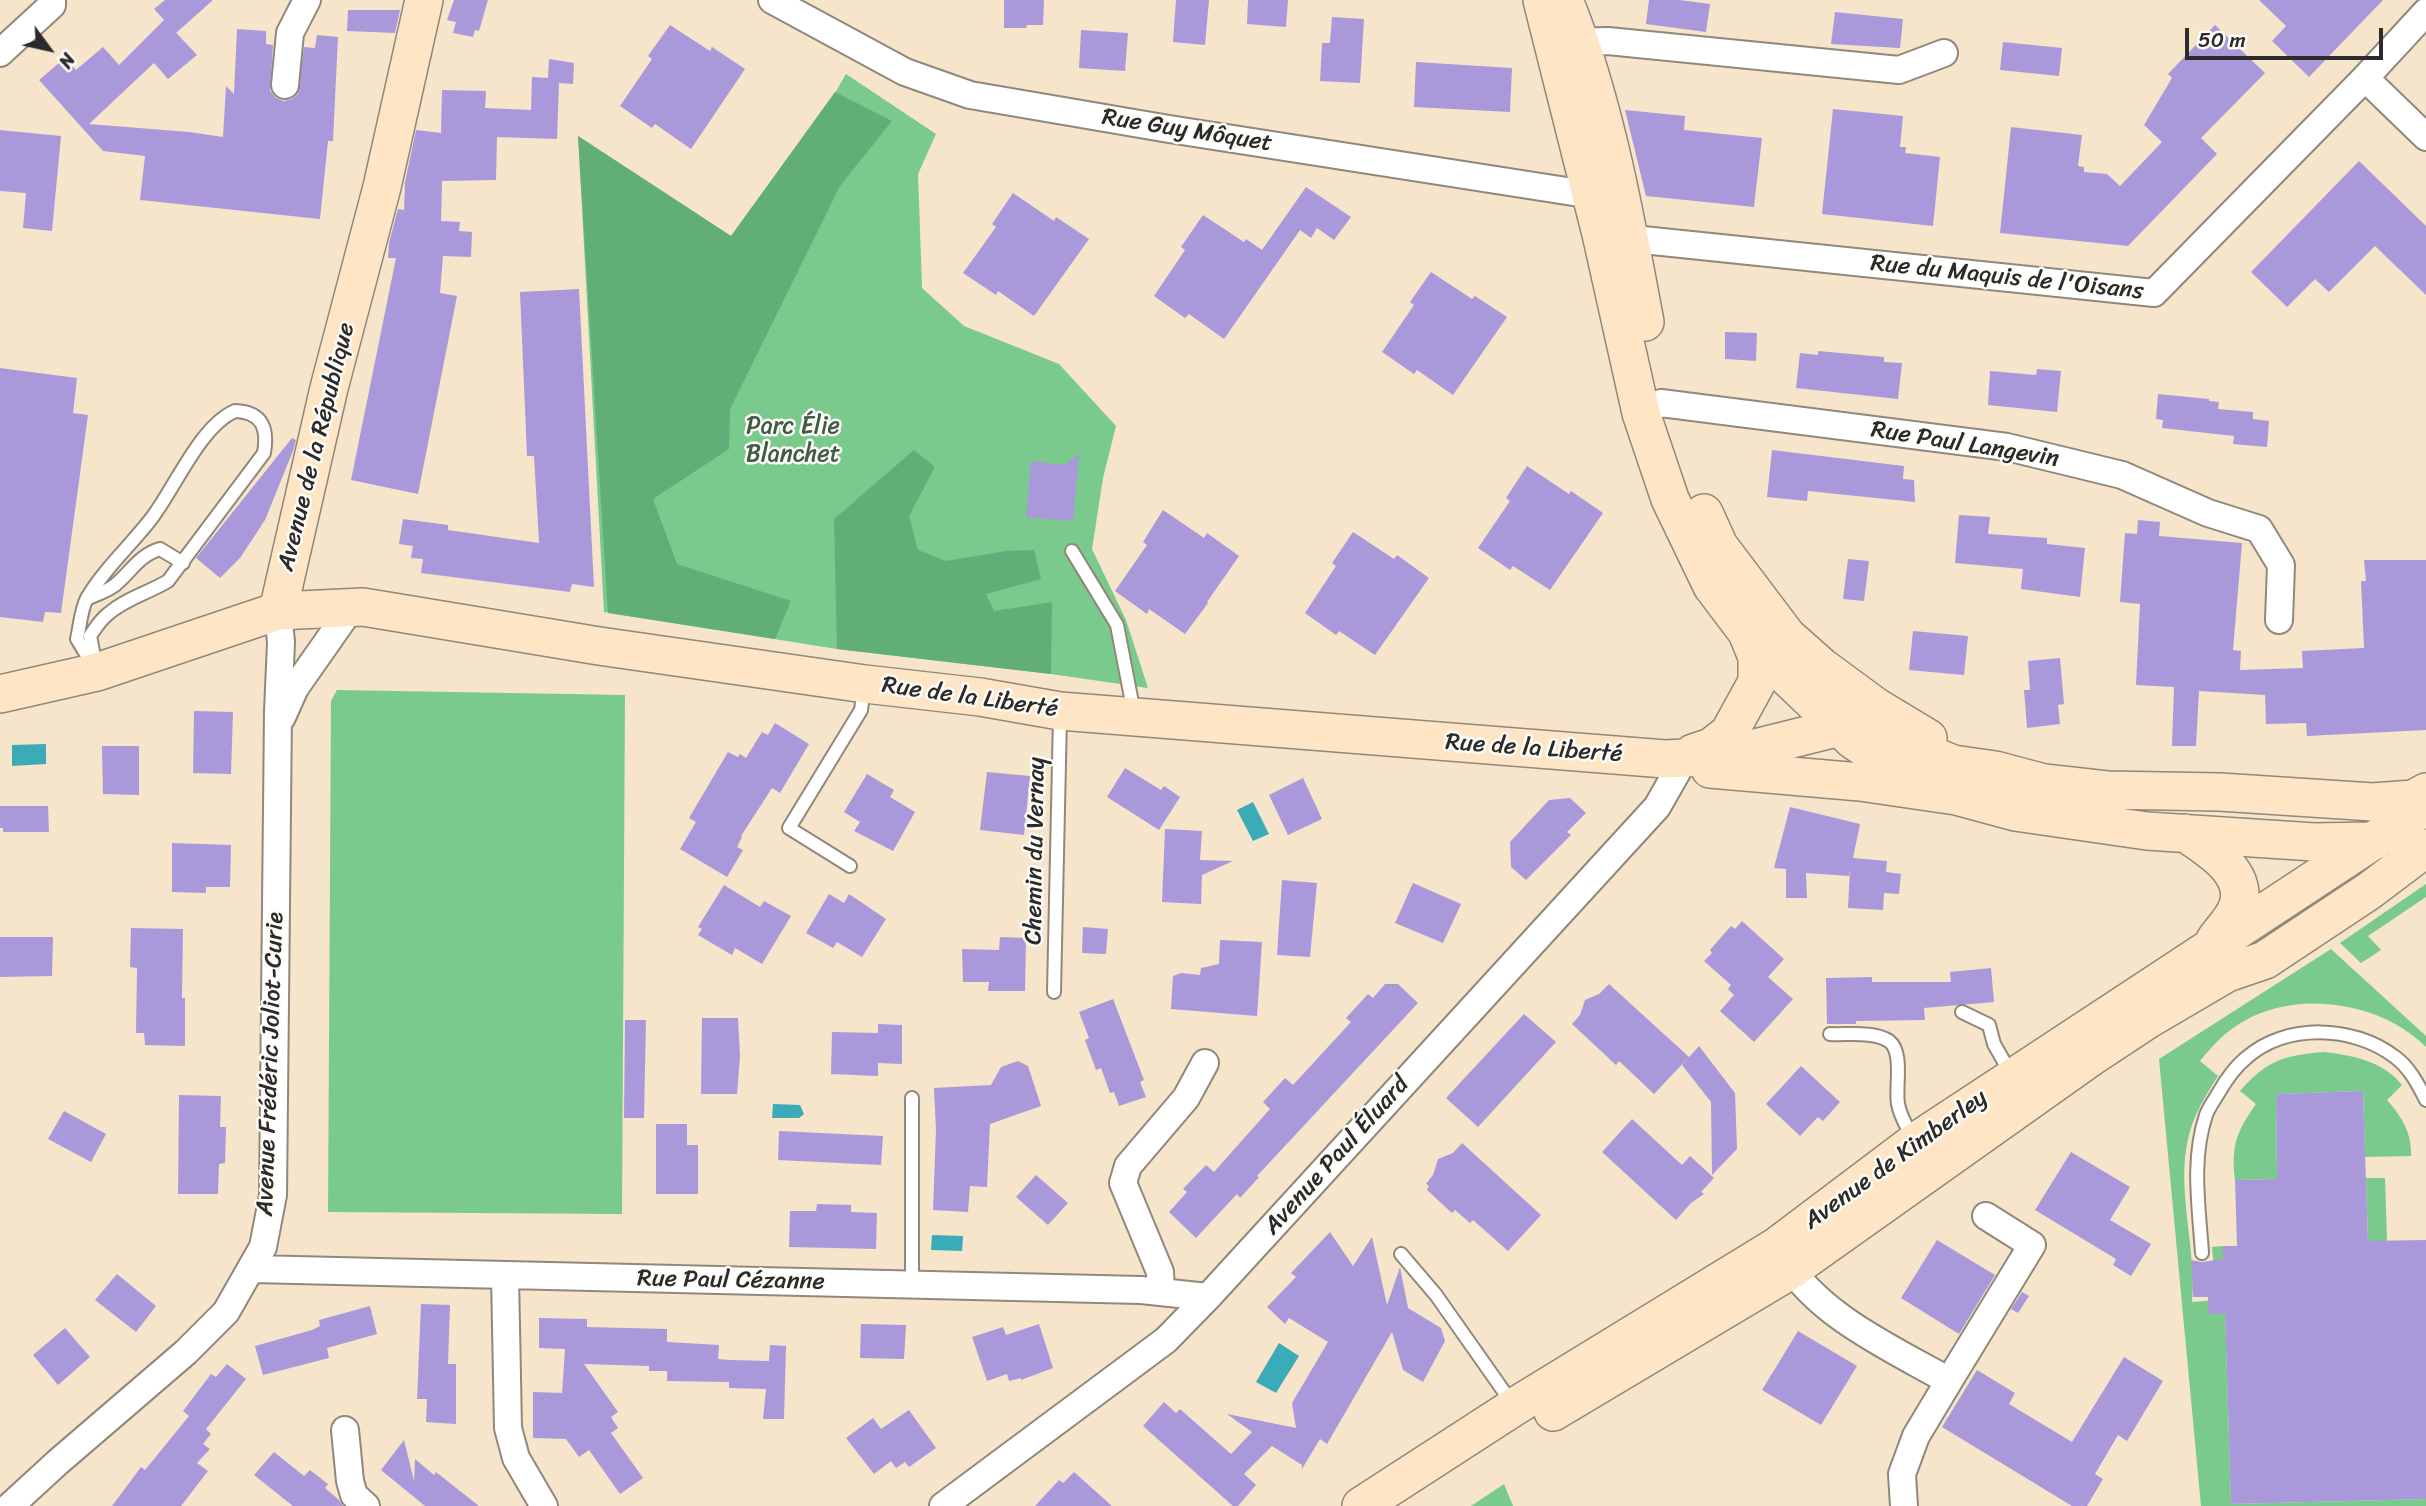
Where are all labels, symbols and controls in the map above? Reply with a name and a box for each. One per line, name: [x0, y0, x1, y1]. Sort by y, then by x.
north arrow: [14, 14, 84, 84]
scale bar: [2188, 14, 2386, 58]
text: 50 m: [2198, 21, 2246, 59]
text: N: [50, 46, 84, 75]
street label: Rue Guy Môquet: [1100, 103, 1274, 159]
street label: Rue du Maquis de l'Oisans: [1869, 249, 2145, 307]
street label: Avenue de la République: [272, 320, 362, 574]
park label: Parc Élie Blanchet: [746, 413, 840, 469]
street label: Rue Paul Langevin: [1869, 416, 2061, 474]
street label: Rue de la Liberté: [880, 671, 1060, 725]
street label: Rue de la Liberté: [1444, 728, 1624, 770]
street label: Chemin du Vernay: [1020, 757, 1052, 945]
street label: Avenue Frédéric Joliot-Curie: [251, 912, 291, 1216]
street label: Avenue Paul Éluard: [1258, 1071, 1416, 1241]
street label: Avenue de Kimberley: [1799, 1084, 1993, 1236]
street label: Rue Paul Cézanne: [637, 1265, 825, 1297]

